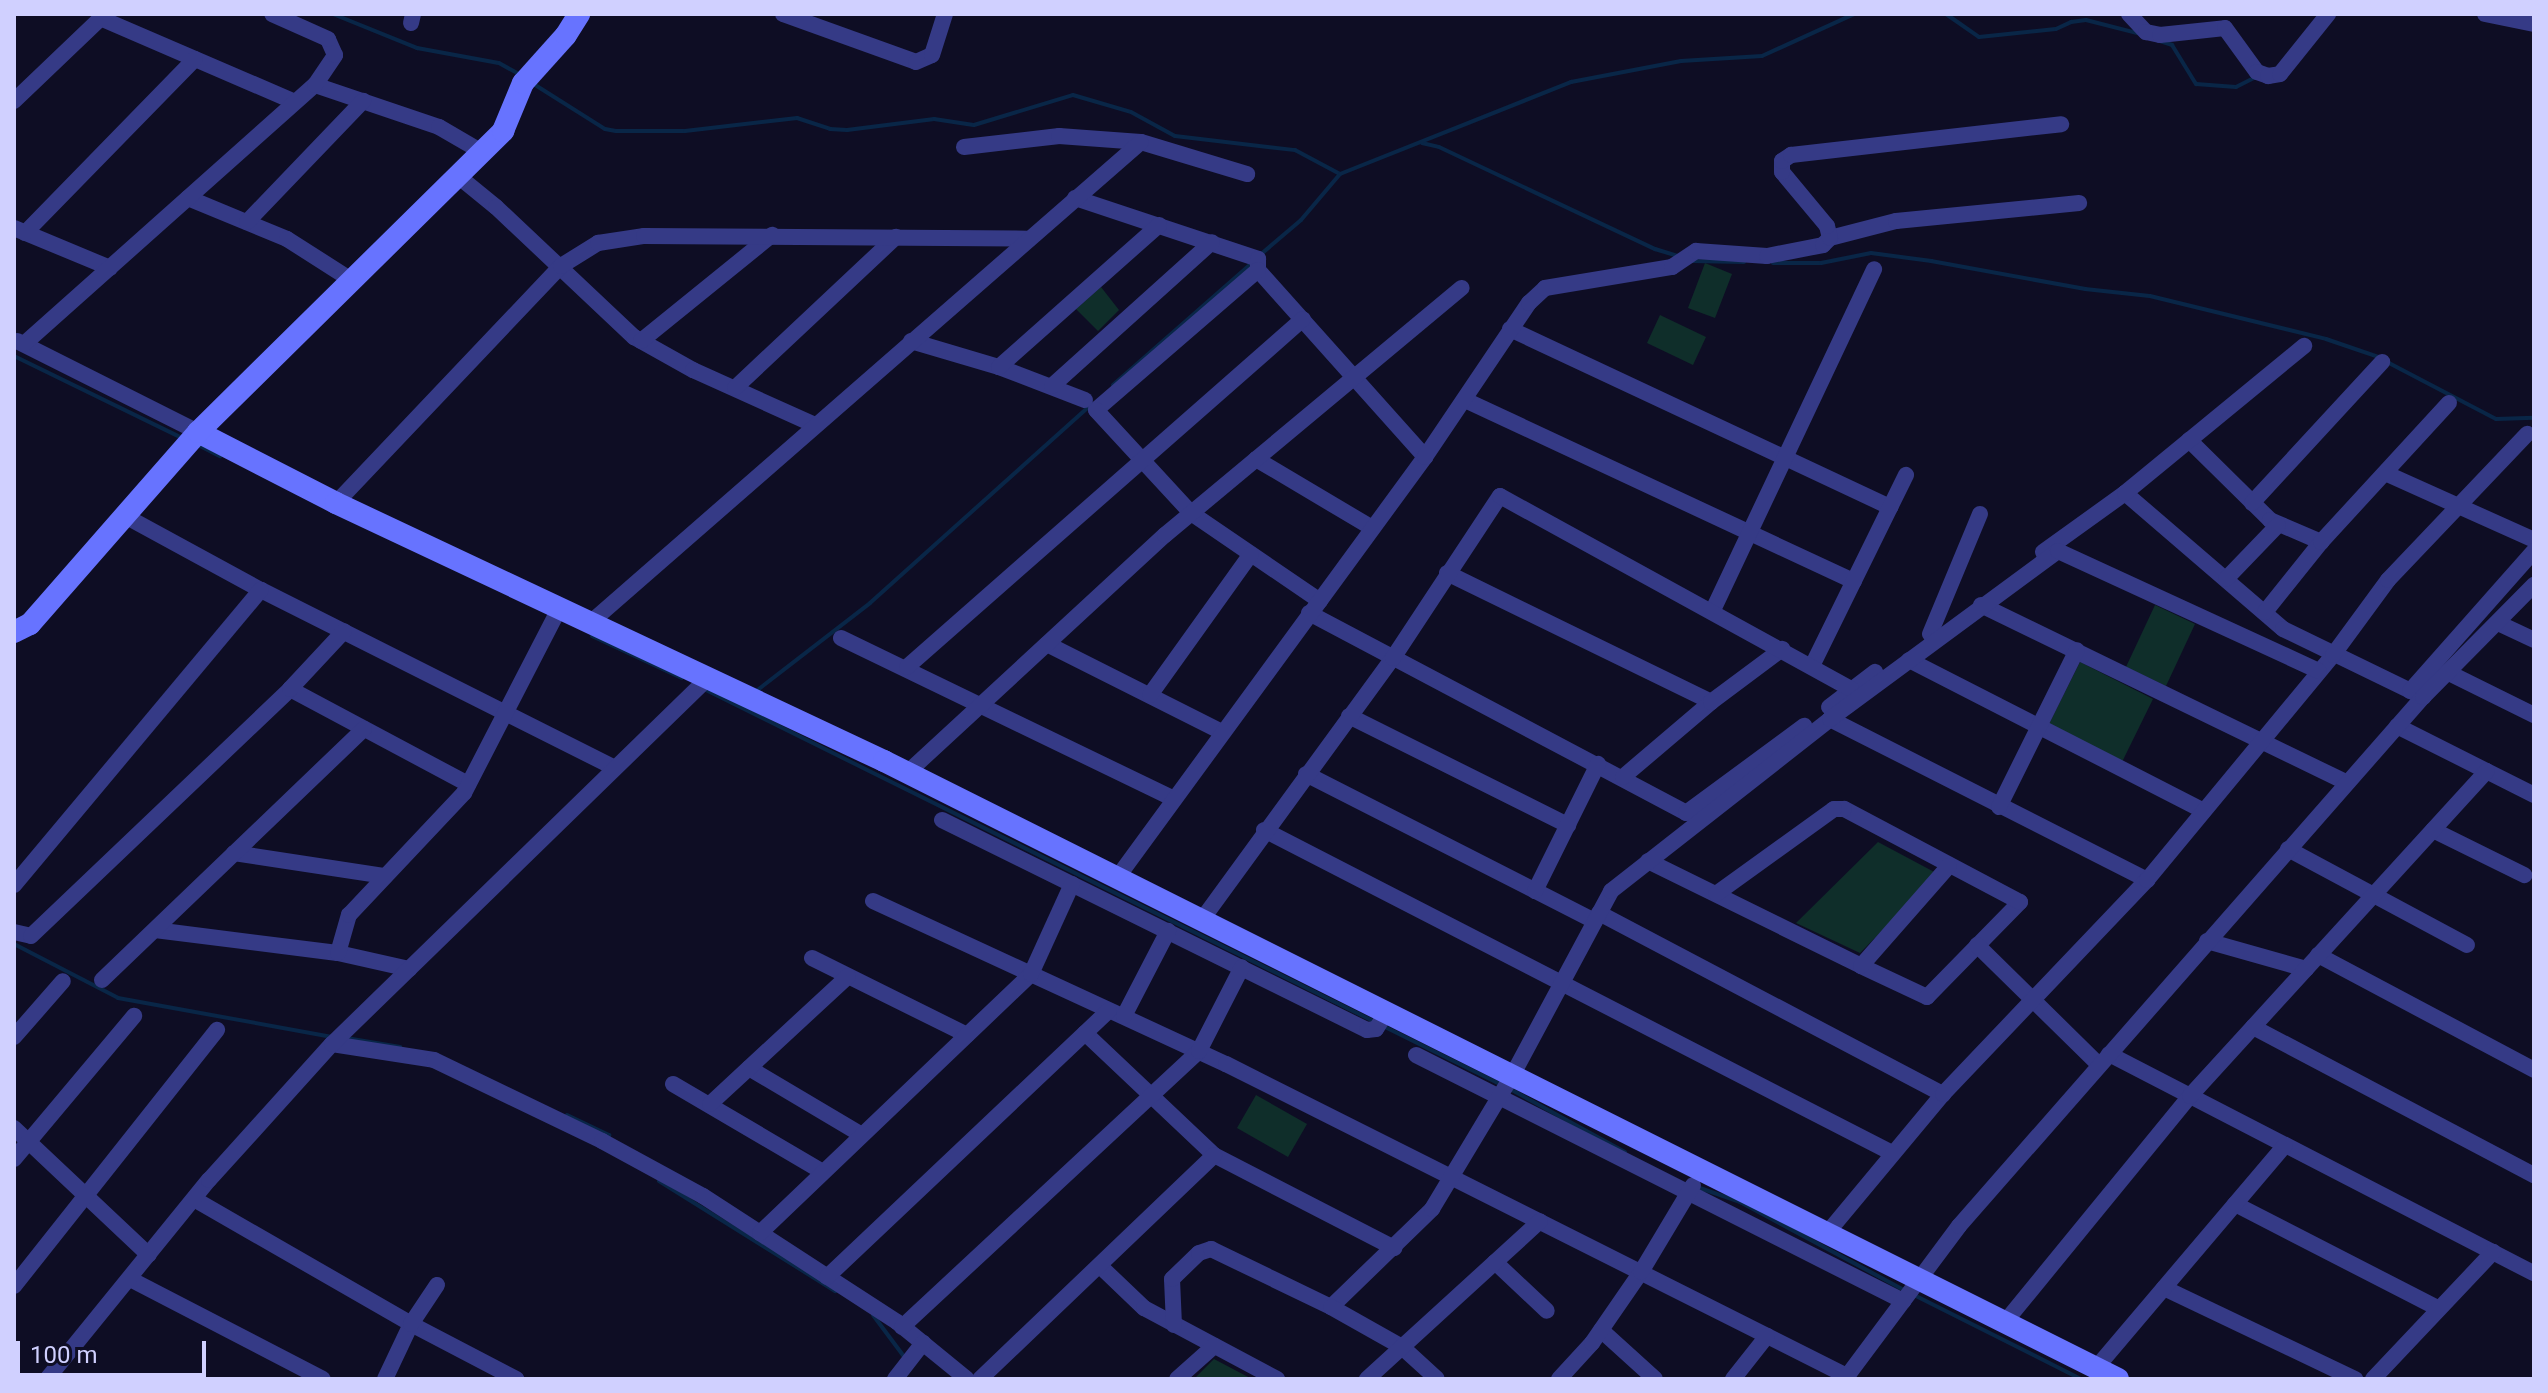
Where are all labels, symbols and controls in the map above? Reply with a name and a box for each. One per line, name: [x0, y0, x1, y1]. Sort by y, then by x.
scale bar: [20, 1325, 210, 1375]
text: 100 m: [30, 1341, 97, 1369]

